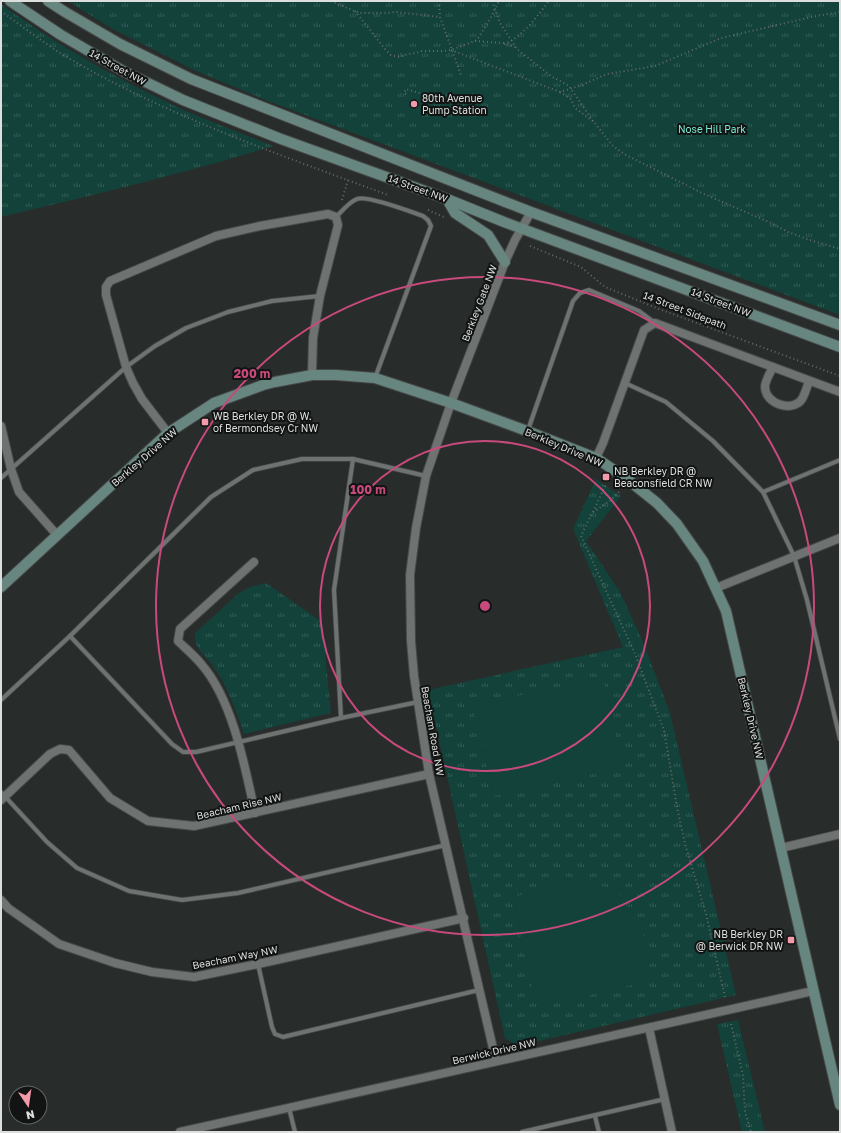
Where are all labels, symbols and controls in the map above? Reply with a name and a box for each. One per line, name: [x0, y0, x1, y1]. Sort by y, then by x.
street label: 14 Street NW: [88, 47, 149, 88]
place label: 80th Avenue Pump Station: [422, 92, 487, 116]
marker: 80th Avenue Pump Station: [409, 99, 419, 109]
park label: Nose Hill Park: [678, 123, 746, 135]
street label: 14 Street NW: [386, 172, 450, 205]
street label: Berkley Gate NW: [459, 263, 499, 343]
street label: 14 Street NW: [690, 285, 753, 319]
street label: 14 Street Sidepath: [642, 289, 728, 331]
text: 200 m: [234, 366, 270, 381]
place label: WB Berkley DR @ W. of Bermondsey Cr NW: [213, 410, 318, 434]
marker: WB Berkley DR @ W. of Bermondsey Cr NW: [200, 417, 210, 427]
street label: Berkley Drive NW: [109, 425, 180, 489]
street label: Berkley Drive NW: [523, 425, 605, 469]
place label: NB Berkley DR @ Beaconsfield CR NW: [614, 465, 713, 489]
marker: NB Berkley DR @ Beaconsfield CR NW: [601, 472, 611, 482]
text: 100 m: [350, 482, 386, 497]
centre of rings: [478, 599, 492, 613]
street label: Berkley Drive NW: [736, 676, 766, 760]
street label: Beacham Road NW: [419, 685, 447, 777]
street label: Beacham Rise NW: [195, 790, 283, 822]
place label: NB Berkley DR @ Berwick DR NW: [696, 928, 783, 952]
marker: NB Berkley DR @ Berwick DR NW: [786, 935, 796, 945]
street label: Beacham Way NW: [191, 943, 279, 971]
street label: Berwick Drive NW: [451, 1035, 537, 1066]
north arrow: [8, 1085, 48, 1125]
text: N: [25, 1108, 36, 1123]

